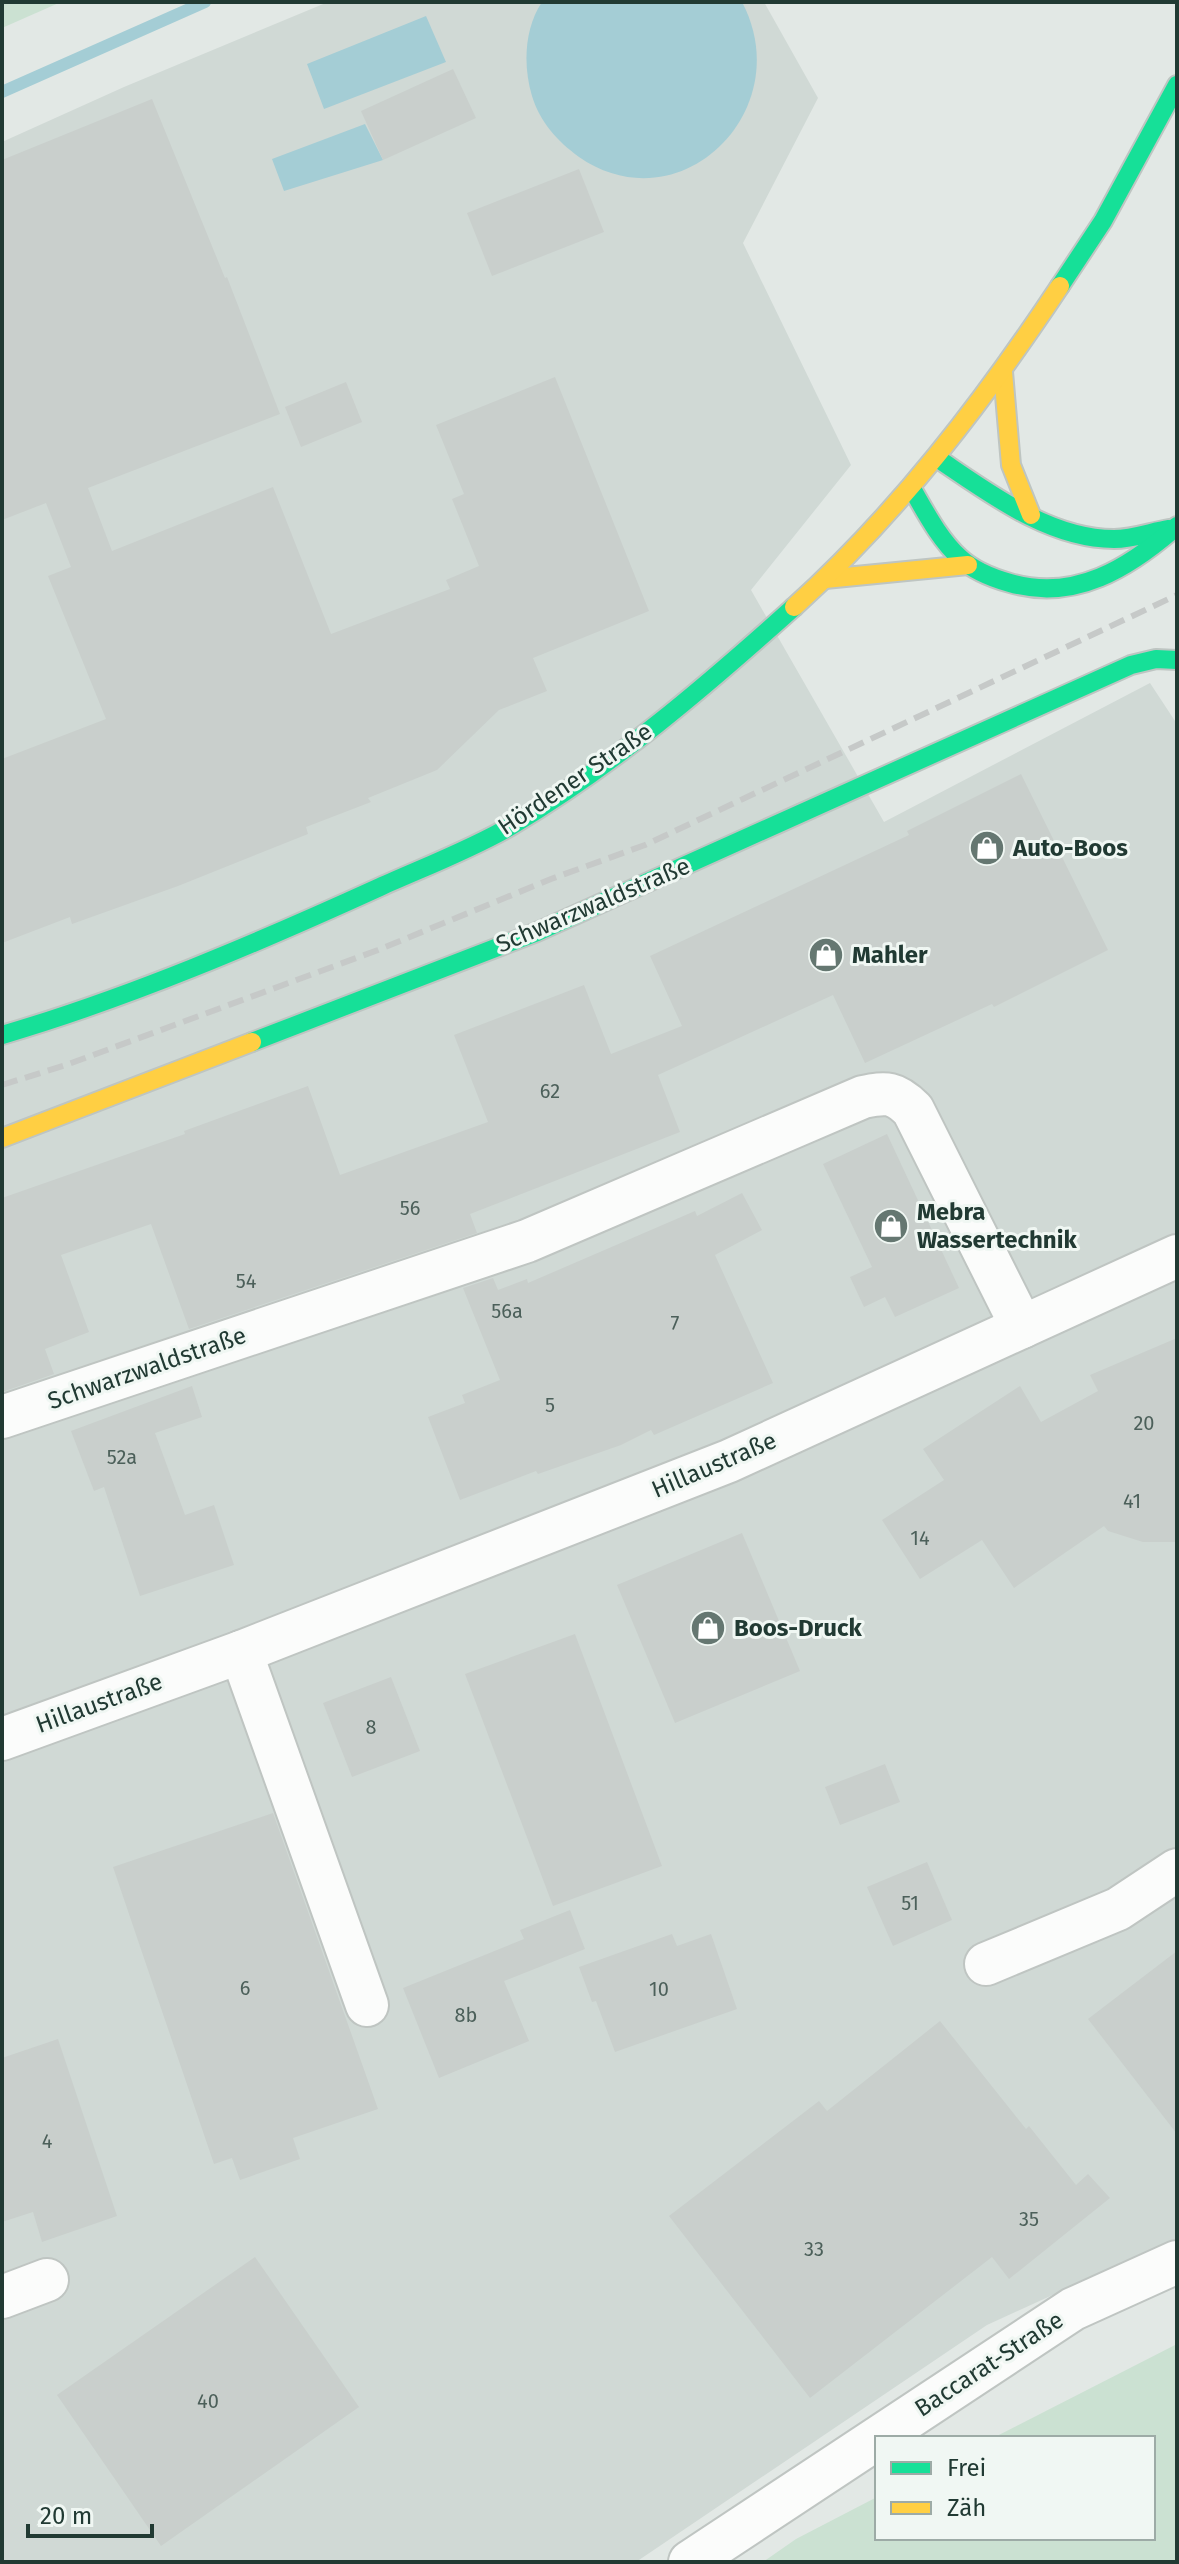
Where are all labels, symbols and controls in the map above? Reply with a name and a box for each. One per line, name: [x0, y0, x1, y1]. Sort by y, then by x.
street label: Hördener Straße: [493, 717, 657, 841]
shop icon: Auto-Boos: [968, 829, 1006, 867]
place label: Auto-Boos: [1012, 834, 1128, 862]
street label: Schwarzwaldstraße: [492, 852, 694, 958]
shop icon: Mahler: [807, 936, 845, 974]
place label: Mahler: [852, 941, 928, 969]
house number: 62: [540, 1079, 560, 1103]
house number: 56: [400, 1196, 420, 1220]
place label: Mebra Wassertechnik: [917, 1198, 1077, 1254]
shop icon: Mebra Wassertechnik: [872, 1207, 910, 1245]
house number: 54: [236, 1269, 257, 1293]
house number: 56a: [491, 1299, 523, 1323]
house number: 7: [671, 1311, 680, 1335]
street label: Schwarzwaldstraße: [44, 1321, 250, 1415]
house number: 5: [545, 1393, 555, 1417]
house number: 20: [1133, 1411, 1155, 1435]
street label: Hillaustraße: [647, 1426, 781, 1504]
house number: 52a: [107, 1445, 137, 1469]
house number: 41: [1123, 1489, 1141, 1513]
house number: 14: [910, 1526, 930, 1550]
shop icon: Boos-Druck: [689, 1609, 727, 1647]
place label: Boos-Druck: [734, 1614, 862, 1642]
street label: Hillaustraße: [32, 1667, 166, 1739]
house number: 8: [365, 1715, 377, 1739]
house number: 51: [901, 1891, 919, 1915]
house number: 6: [240, 1976, 250, 2000]
house number: 10: [649, 1977, 669, 2001]
house number: 8b: [455, 2003, 477, 2027]
house number: 4: [42, 2129, 53, 2153]
house number: 35: [1019, 2207, 1039, 2231]
house number: 33: [804, 2237, 824, 2261]
street label: Baccarat-Straße: [910, 2306, 1068, 2422]
house number: 40: [197, 2389, 219, 2413]
legend: [875, 2436, 1155, 2540]
text: Frei: [947, 2454, 986, 2482]
scale bar: [28, 2488, 152, 2538]
text: Zäh: [947, 2494, 986, 2522]
text: 20 m: [40, 2502, 92, 2530]

